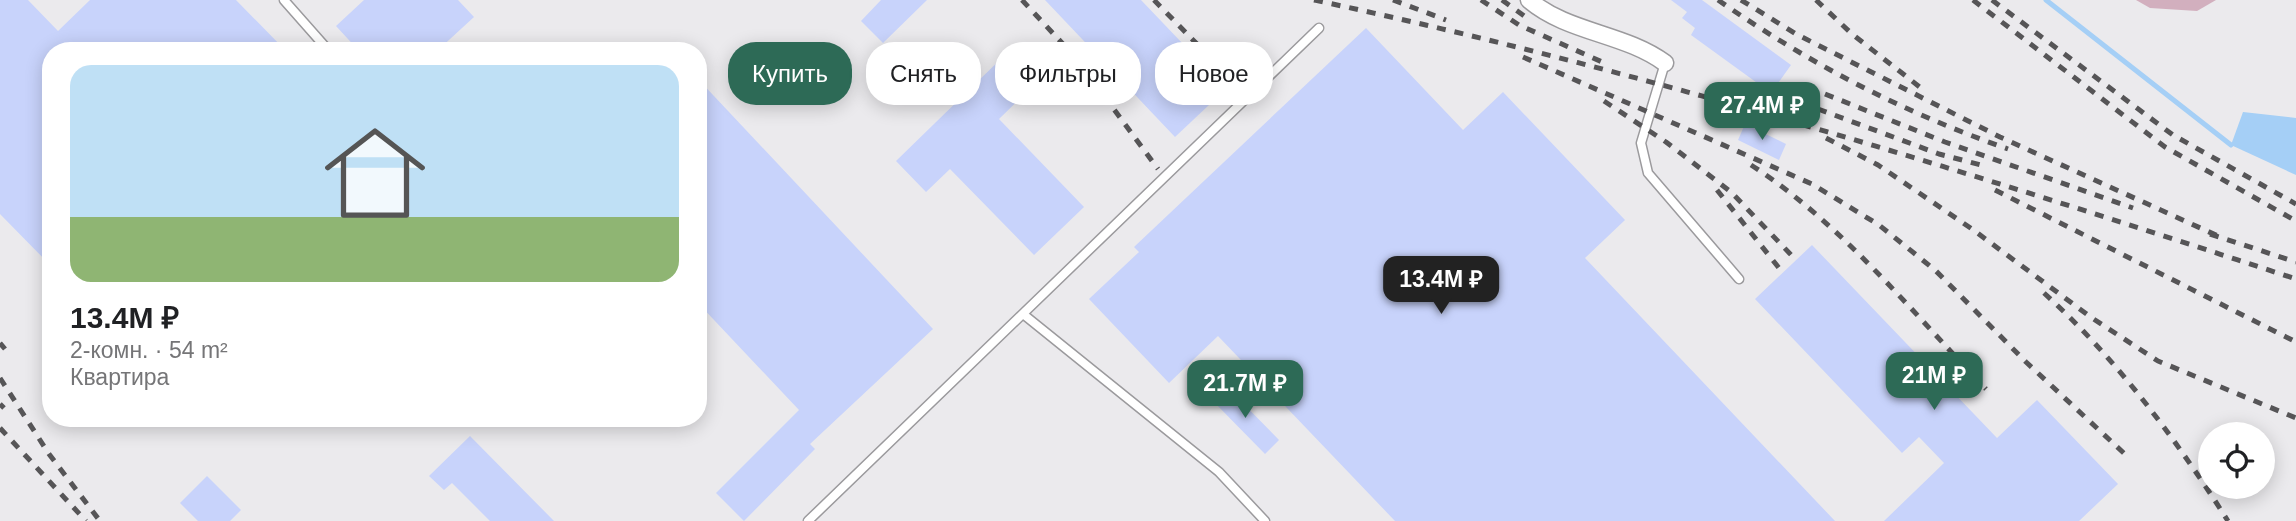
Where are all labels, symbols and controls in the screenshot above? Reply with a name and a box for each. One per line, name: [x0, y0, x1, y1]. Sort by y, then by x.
chip: Купить: [728, 42, 852, 105]
chip: Снять: [866, 42, 981, 105]
chip: Фильтры: [995, 42, 1141, 105]
chip: Новое: [1155, 42, 1273, 105]
pin: 27.4M ₽: [1697, 82, 1827, 142]
text: 27.4M ₽: [1720, 92, 1804, 118]
icon: home: [312, 110, 438, 236]
pin: 13.4M ₽: [1376, 256, 1506, 316]
text: 13.4M ₽: [1399, 266, 1483, 292]
text: 13.4M ₽: [70, 301, 179, 334]
text: 2-комн. · 54 m²: [70, 337, 228, 363]
pin: 21M ₽: [1885, 352, 1983, 412]
pin: 21.7M ₽: [1180, 360, 1310, 420]
text: 21M ₽: [1902, 362, 1966, 388]
text: Квартира: [70, 364, 169, 390]
text: 21.7M ₽: [1203, 370, 1287, 396]
map controls: [2198, 422, 2275, 499]
button: locate: [2198, 422, 2275, 499]

